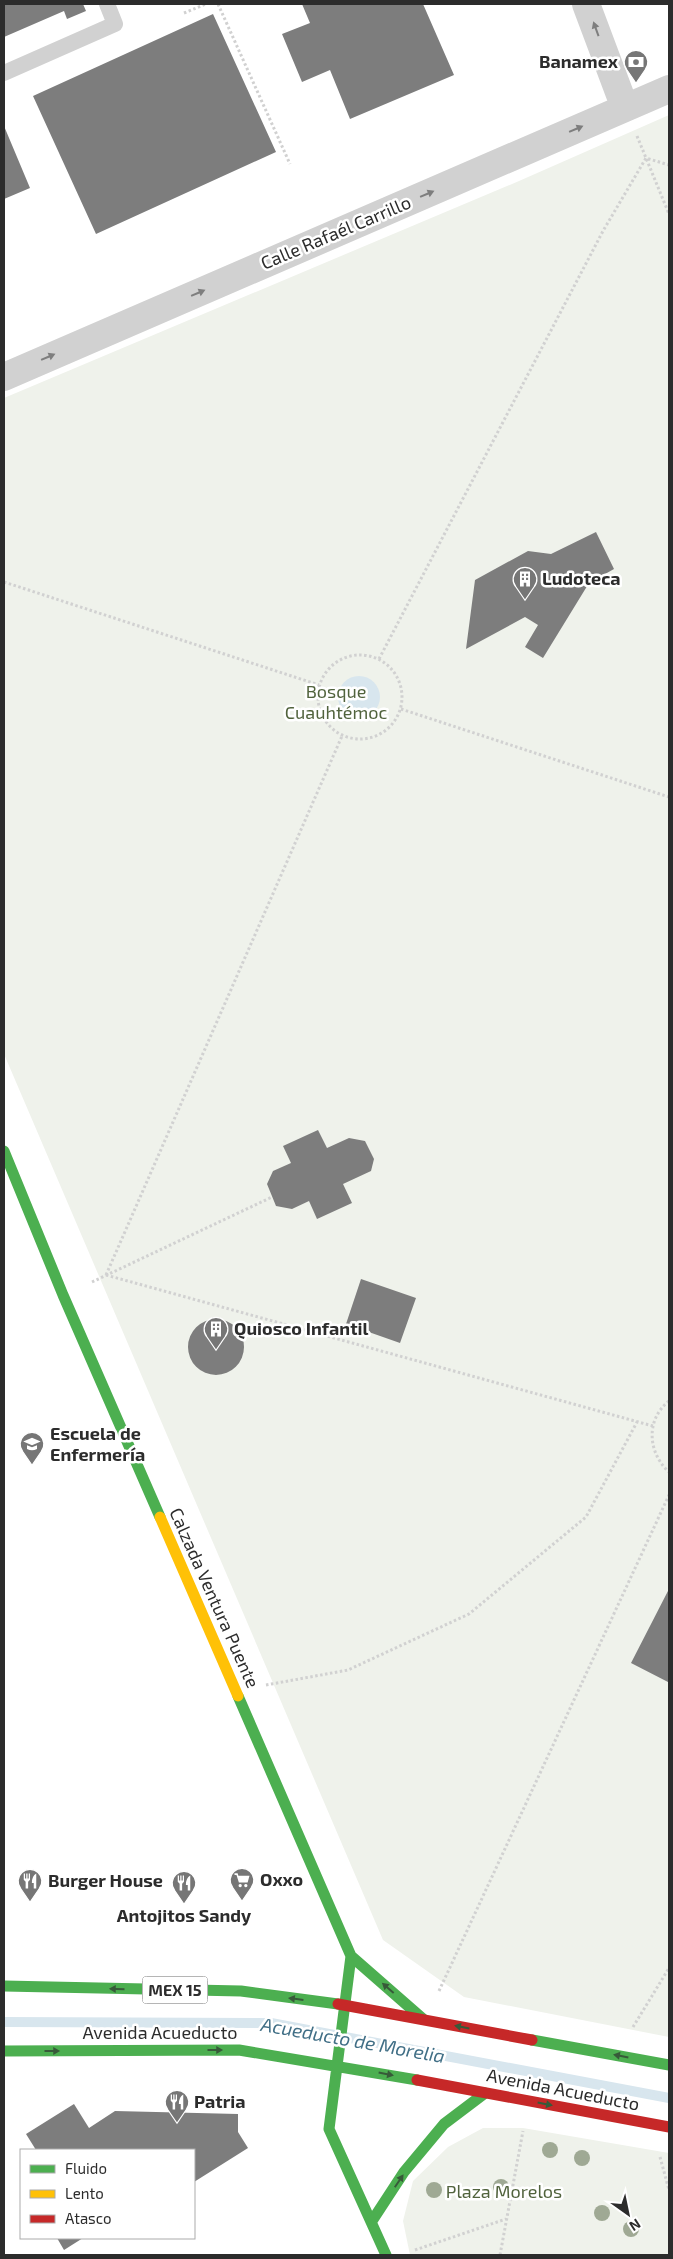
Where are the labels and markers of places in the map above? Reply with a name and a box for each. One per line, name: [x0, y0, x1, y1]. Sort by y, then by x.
bank icon: Banamex: [623, 49, 649, 83]
place label: Banamex: [539, 50, 619, 72]
building icon: Ludoteca: [512, 566, 538, 600]
place label: Ludoteca: [542, 567, 621, 589]
building icon: Quiosco Infantil: [203, 1316, 229, 1350]
place label: Quiosco Infantil: [234, 1317, 368, 1339]
place label: Escuela de Enfermería: [50, 1422, 145, 1465]
school or university icon: Escuela de Enfermería: [19, 1431, 45, 1465]
supermarket icon: Oxxo: [229, 1867, 255, 1901]
restaurant icon: Burger House: [17, 1868, 43, 1902]
place label: Oxxo: [260, 1868, 303, 1890]
place label: Burger House: [48, 1869, 163, 1891]
restaurant icon: Antojitos Sandy: [171, 1870, 197, 1904]
place label: Antojitos Sandy: [117, 1904, 252, 1926]
restaurant icon: Patria: [164, 2089, 190, 2123]
place label: Patria: [194, 2090, 246, 2112]

